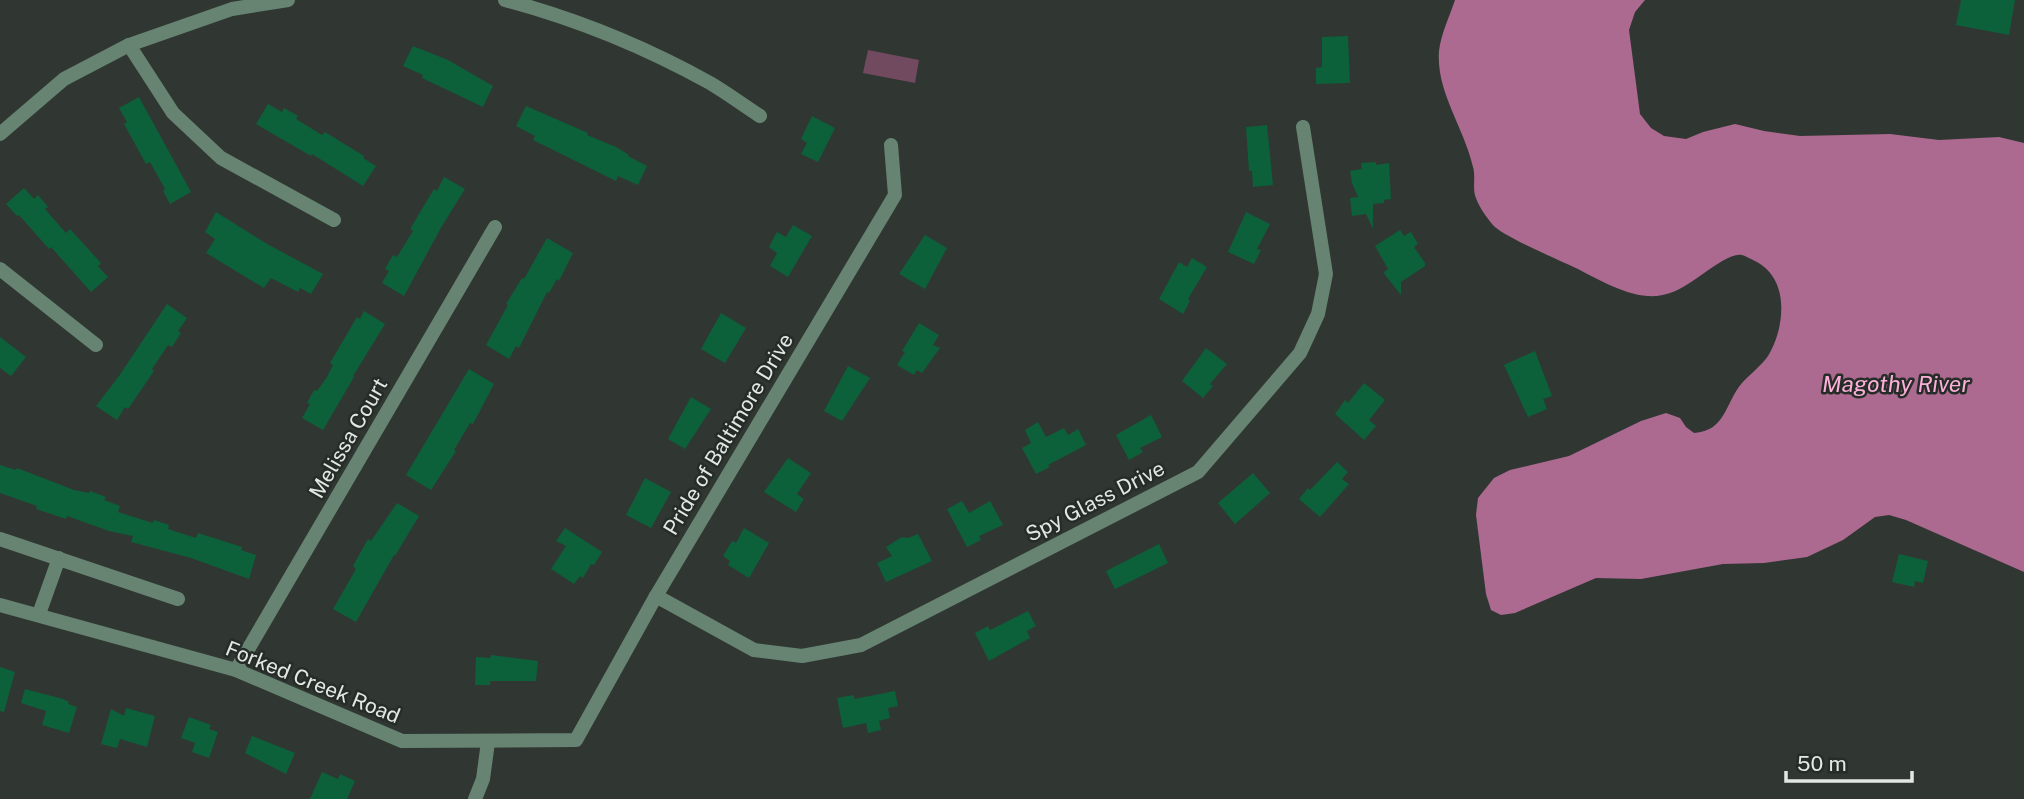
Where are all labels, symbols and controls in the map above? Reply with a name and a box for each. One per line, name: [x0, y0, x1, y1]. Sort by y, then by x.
street label: Pride of Baltimore Drive: [658, 329, 798, 539]
water label: Magothy River: [1822, 370, 1970, 397]
street label: Melissa Court: [304, 374, 392, 502]
street label: Spy Glass Drive: [1021, 455, 1169, 547]
street label: Forked Creek Road: [222, 636, 404, 728]
scale bar: [1786, 740, 1912, 784]
text: 50 m: [1797, 751, 1847, 776]

